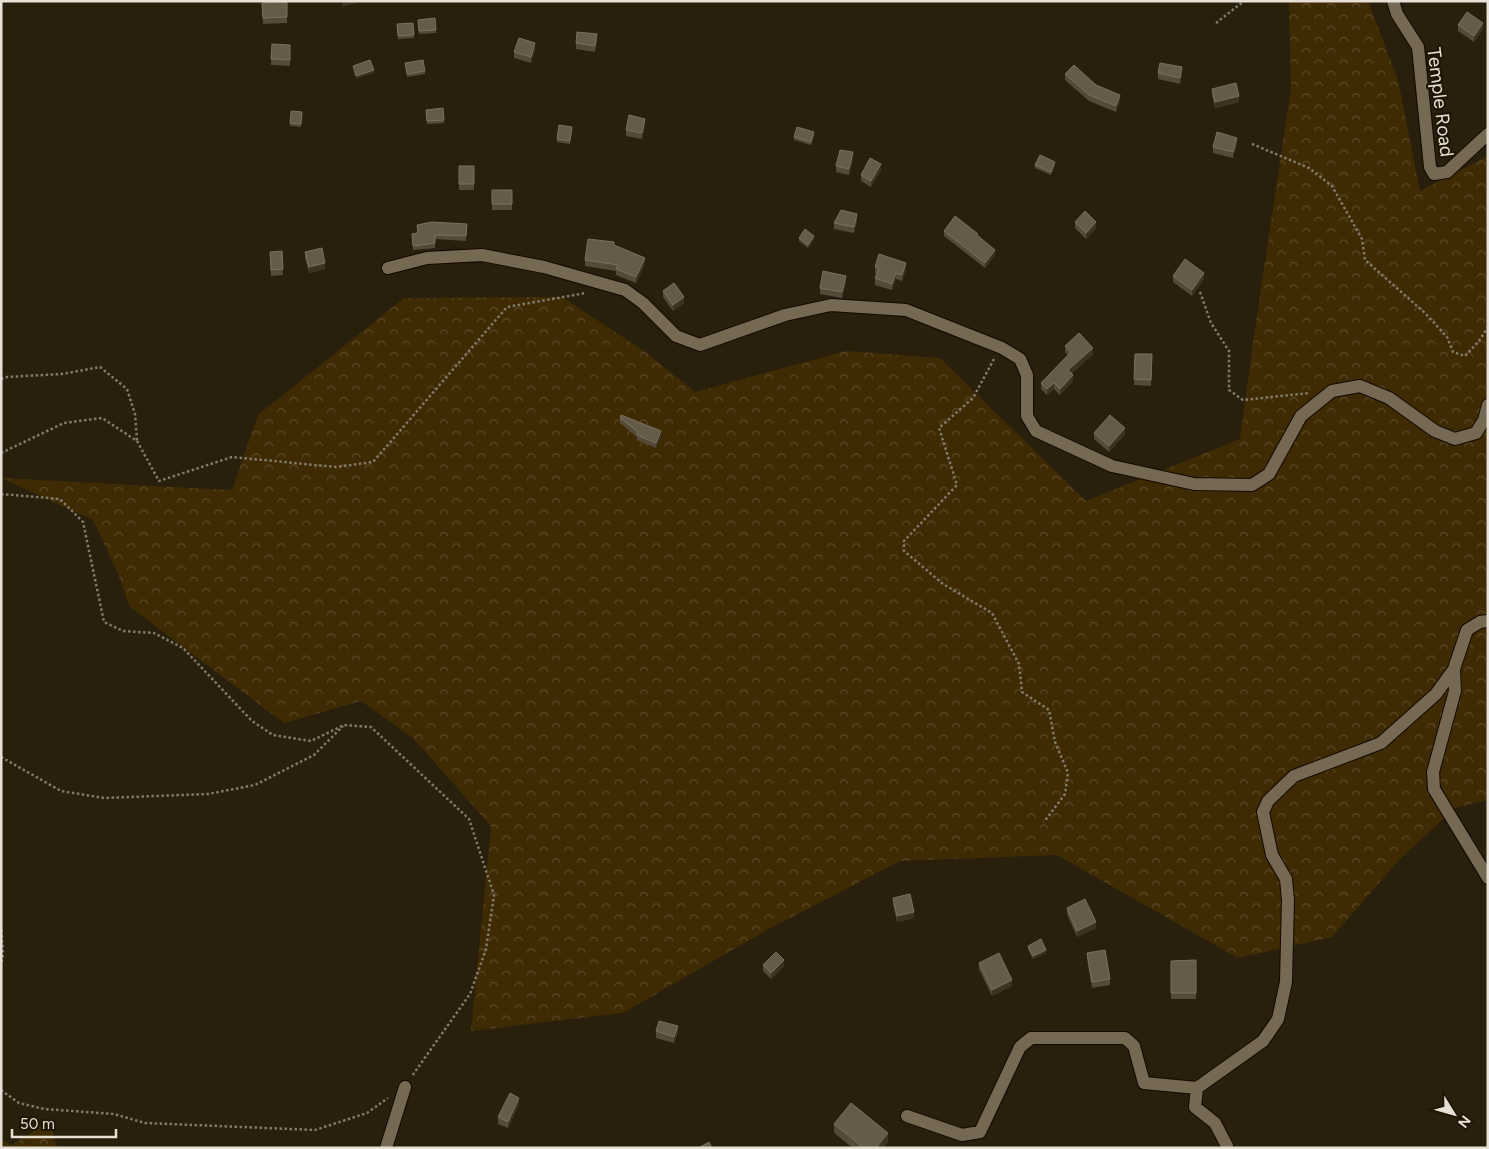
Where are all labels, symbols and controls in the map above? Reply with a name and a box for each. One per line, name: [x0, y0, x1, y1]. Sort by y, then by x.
street label: Temple Road: [1422, 46, 1459, 158]
north arrow: [1429, 1089, 1479, 1139]
scale bar: [12, 1106, 116, 1138]
text: N: [1454, 1112, 1474, 1131]
text: 50 m: [20, 1115, 55, 1133]

